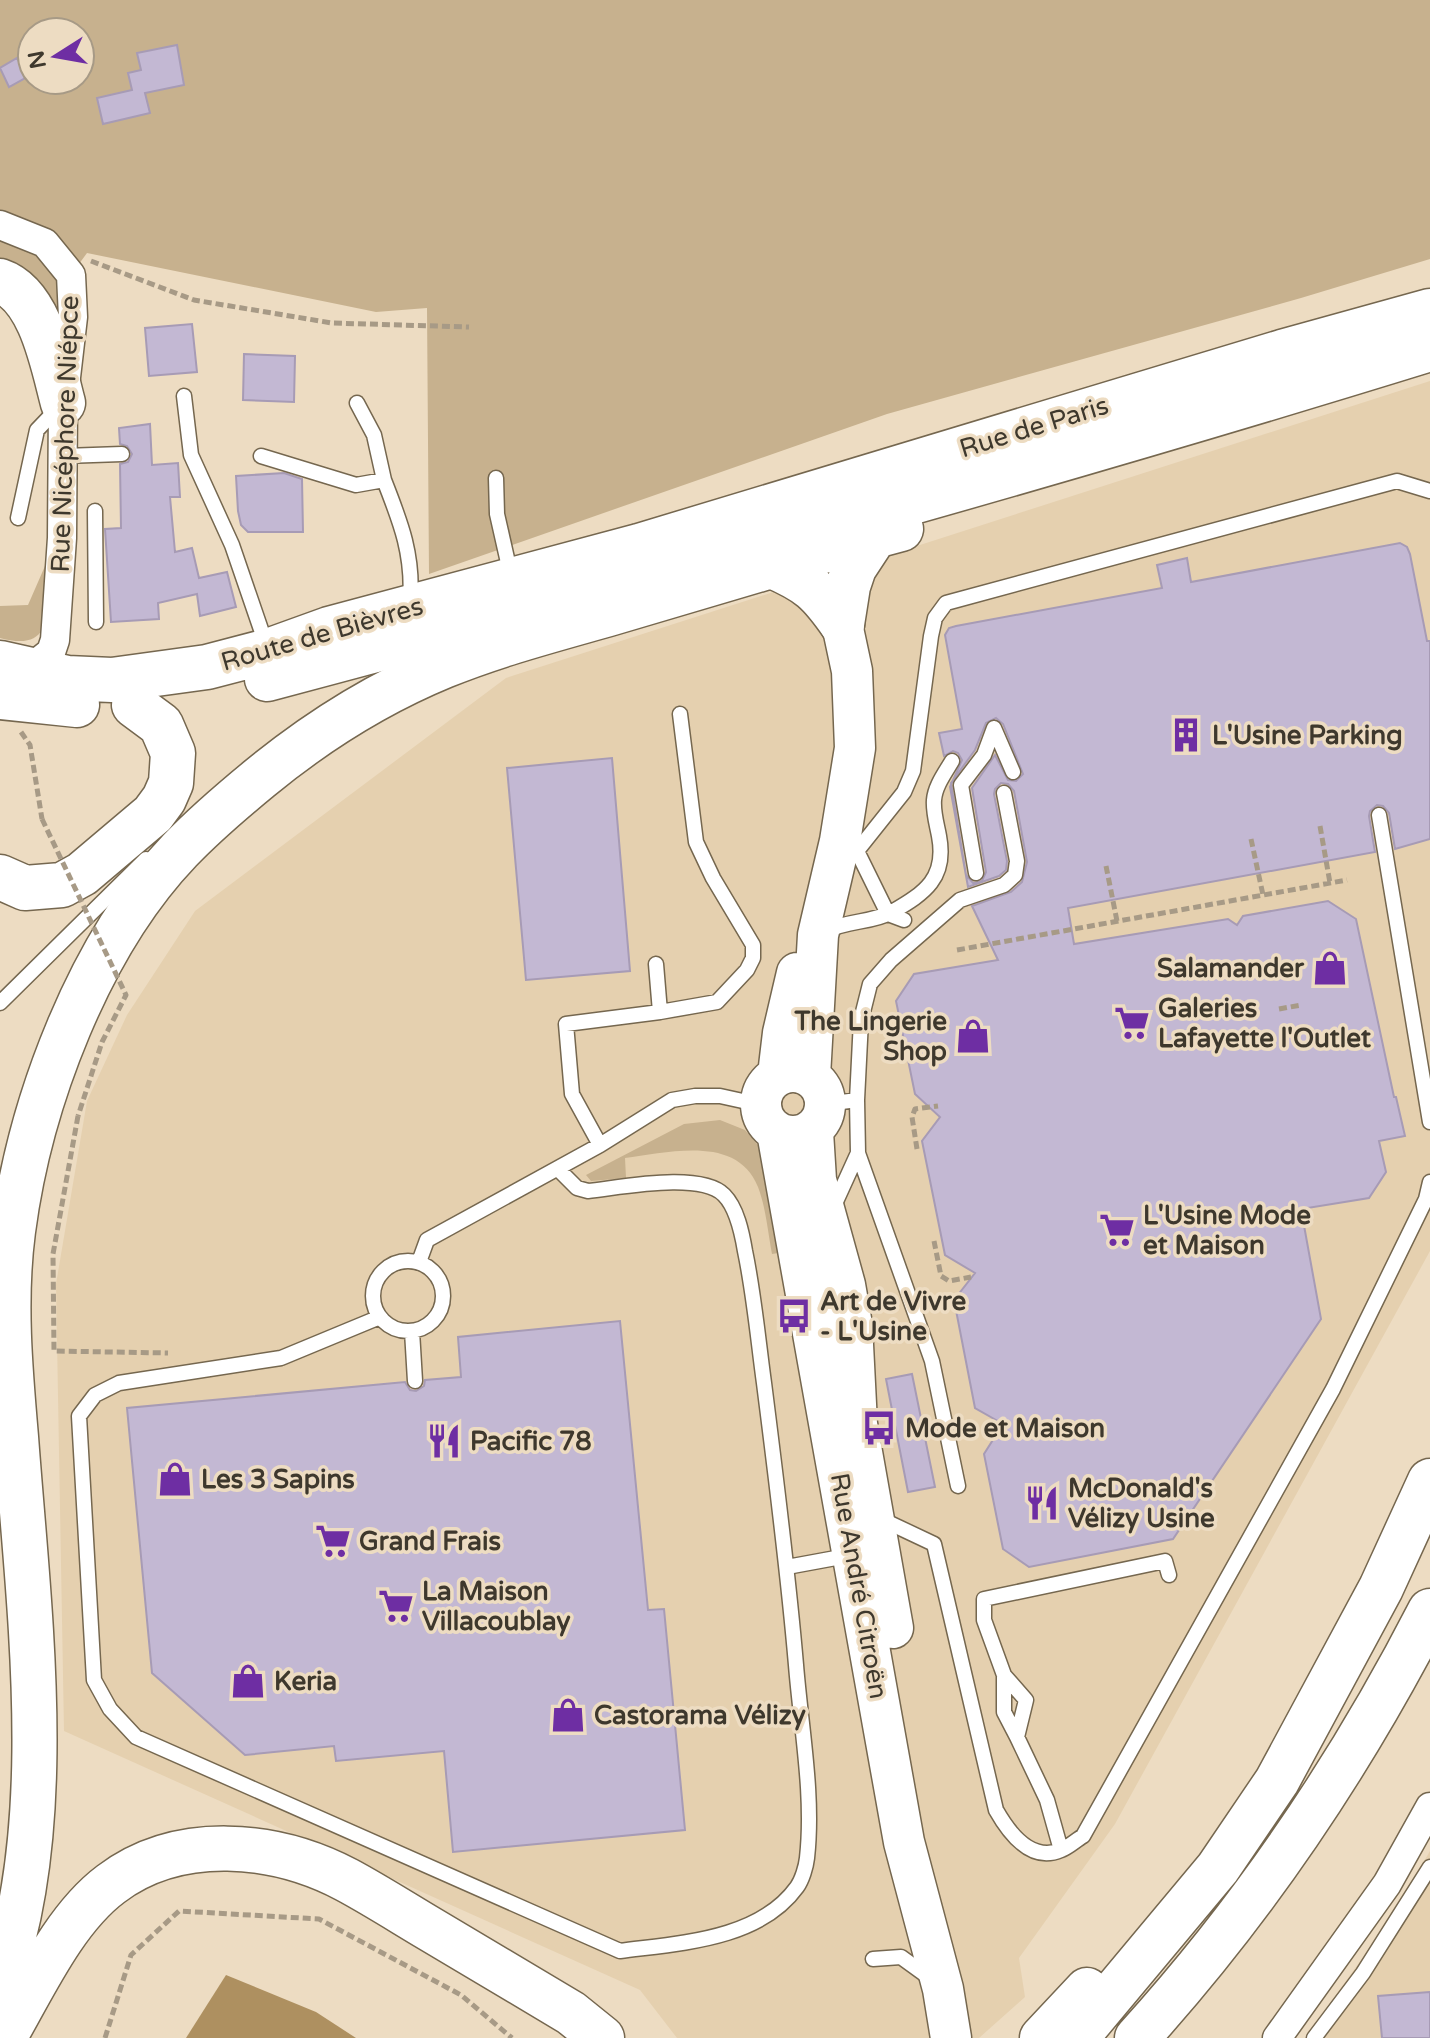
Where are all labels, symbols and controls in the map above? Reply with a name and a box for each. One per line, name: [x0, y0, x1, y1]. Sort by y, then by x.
north arrow: [16, 16, 96, 96]
text: N: [23, 48, 52, 71]
street label: Rue Nicéphore Niépce: [45, 295, 85, 573]
street label: Rue de Paris: [956, 390, 1112, 464]
street label: Route de Bièvres: [217, 590, 427, 678]
building icon: L'Usine Parking: [1167, 716, 1205, 754]
place label: L'Usine Parking: [1212, 720, 1403, 751]
shop icon: Salamander: [1311, 949, 1349, 987]
place label: Salamander: [1157, 953, 1305, 984]
place label: Galeries Lafayette l'Outlet: [1158, 993, 1371, 1054]
supermarket icon: Galeries Lafayette l'Outlet: [1113, 1004, 1151, 1042]
place label: The Lingerie Shop: [793, 1006, 947, 1067]
shop icon: The Lingerie Shop: [954, 1017, 992, 1055]
place label: L'Usine Mode et Maison: [1143, 1200, 1311, 1261]
supermarket icon: L'Usine Mode et Maison: [1098, 1211, 1136, 1249]
place label: Art de Vivre - L'Usine: [820, 1286, 966, 1347]
bus stop icon: Art de Vivre - L'Usine: [775, 1297, 813, 1335]
bus stop icon: Mode et Maison: [860, 1409, 898, 1447]
place label: Mode et Maison: [905, 1413, 1105, 1444]
restaurant icon: Pacific 78: [425, 1422, 463, 1460]
place label: Pacific 78: [470, 1426, 592, 1457]
shop icon: Les 3 Sapins: [156, 1460, 194, 1498]
place label: Les 3 Sapins: [201, 1464, 355, 1495]
street label: Rue André Citroën: [824, 1471, 894, 1701]
place label: McDonald's Vélizy Usine: [1068, 1473, 1215, 1534]
restaurant icon: McDonald's Vélizy Usine: [1023, 1484, 1061, 1522]
supermarket icon: Grand Frais: [314, 1522, 352, 1560]
place label: Grand Frais: [359, 1526, 501, 1557]
place label: La Maison Villacoublay: [422, 1576, 570, 1637]
supermarket icon: La Maison Villacoublay: [377, 1587, 415, 1625]
shop icon: Keria: [229, 1662, 267, 1700]
place label: Keria: [274, 1666, 337, 1697]
shop icon: Castorama Vélizy: [549, 1696, 587, 1734]
place label: Castorama Vélizy: [594, 1700, 806, 1731]

